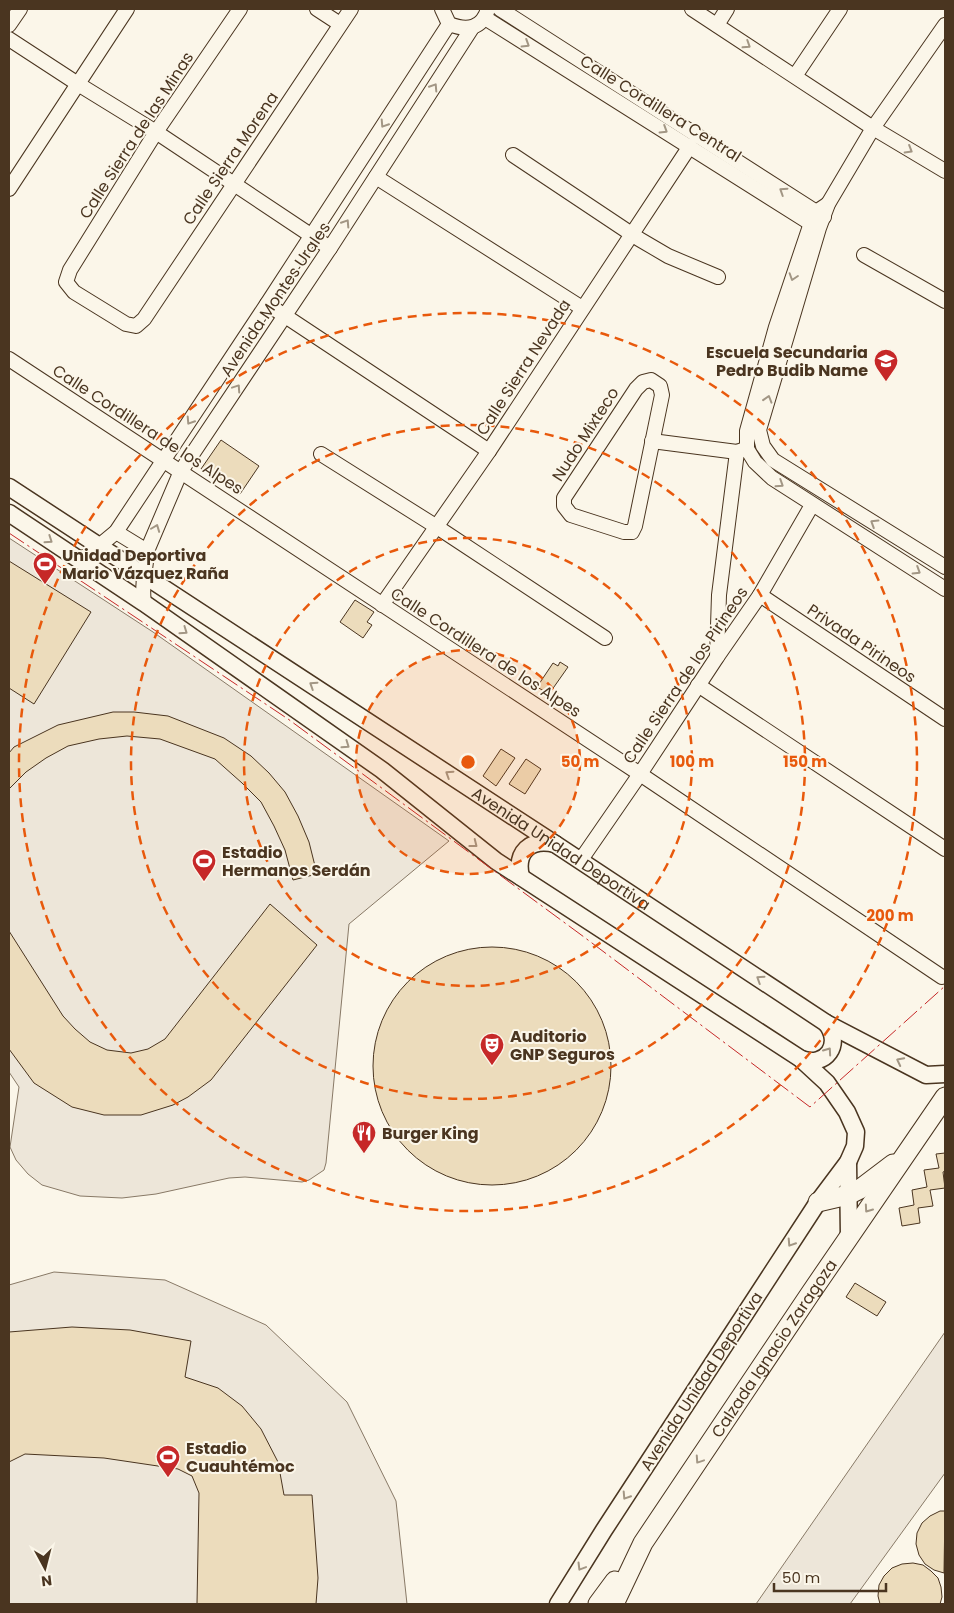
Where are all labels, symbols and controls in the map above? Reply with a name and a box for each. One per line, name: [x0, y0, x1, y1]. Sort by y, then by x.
one-way arrow: [520, 37, 529, 47]
one-way arrow: [742, 38, 751, 48]
street label: Calle Sierra de las Minas: [74, 47, 199, 223]
street label: Calle Cordillera Central: [576, 49, 746, 168]
one-way arrow: [428, 83, 437, 92]
street label: Calle Sierra Morena: [177, 87, 284, 230]
one-way arrow: [381, 118, 390, 128]
one-way arrow: [659, 123, 668, 133]
one-way arrow: [903, 143, 912, 153]
one-way arrow: [780, 187, 789, 197]
street label: Avenida Montes Urales: [215, 217, 336, 381]
one-way arrow: [340, 219, 349, 229]
one-way arrow: [788, 273, 798, 281]
street label: Calle Sierra Nevada: [471, 295, 576, 440]
place label: Escuela Secundaria Pedro Budib Name: [706, 341, 868, 382]
school or university icon: Escuela Secundaria Pedro Budib Name: [873, 348, 899, 382]
street label: Calle Cordillera de los Alpes: [48, 359, 248, 500]
street label: Nudo Mixteco: [546, 383, 624, 486]
one-way arrow: [230, 384, 240, 393]
one-way arrow: [763, 395, 773, 404]
one-way arrow: [187, 416, 196, 425]
one-way arrow: [775, 477, 784, 487]
one-way arrow: [871, 519, 880, 529]
one-way arrow: [150, 524, 160, 533]
one-way arrow: [44, 534, 53, 543]
place label: Unidad Deportiva Mario Vázquez Raña: [62, 544, 229, 585]
sports icon: Unidad Deportiva Mario Vázquez Raña: [32, 551, 58, 585]
one-way arrow: [911, 565, 920, 574]
street label: Calle Cordillera de los Alpes: [386, 582, 586, 723]
street label: Calle Sierra de los Pirineos: [617, 582, 753, 768]
street label: Privada Pirineos: [803, 598, 921, 688]
one-way arrow: [178, 625, 188, 634]
one-way arrow: [309, 682, 318, 692]
one-way arrow: [340, 739, 349, 748]
text: 50 m: [561, 751, 599, 772]
text: 100 m: [670, 751, 714, 772]
text: 150 m: [783, 751, 827, 772]
centre of rings: [459, 753, 477, 771]
one-way arrow: [445, 771, 454, 781]
street label: Avenida Unidad Deportiva: [467, 782, 655, 916]
one-way arrow: [469, 838, 478, 847]
place label: Estadio Hermanos Serdán: [222, 841, 371, 882]
sports icon: Estadio Hermanos Serdán: [191, 848, 217, 882]
text: 200 m: [866, 905, 914, 926]
one-way arrow: [756, 976, 765, 985]
place label: Auditorio GNP Seguros: [510, 1025, 615, 1066]
theatre icon: Auditorio GNP Seguros: [479, 1032, 505, 1066]
one-way arrow: [822, 1047, 831, 1057]
one-way arrow: [896, 1057, 905, 1067]
restaurant icon: Burger King: [351, 1120, 377, 1154]
place label: Burger King: [382, 1122, 479, 1145]
one-way arrow: [865, 1203, 874, 1213]
one-way arrow: [788, 1237, 797, 1246]
street label: Calzada Ignacio Zaragoza: [706, 1255, 842, 1442]
street label: Avenida Unidad Deportiva: [635, 1287, 768, 1475]
place label: Estadio Cuauhtémoc: [186, 1437, 295, 1478]
sports icon: Estadio Cuauhtémoc: [155, 1444, 181, 1478]
one-way arrow: [696, 1454, 705, 1463]
one-way arrow: [622, 1491, 632, 1500]
north arrow: [20, 1543, 70, 1593]
scale bar: [774, 1560, 886, 1592]
one-way arrow: [577, 1562, 587, 1571]
text: 50 m: [782, 1567, 820, 1588]
text: N: [40, 1570, 53, 1591]

